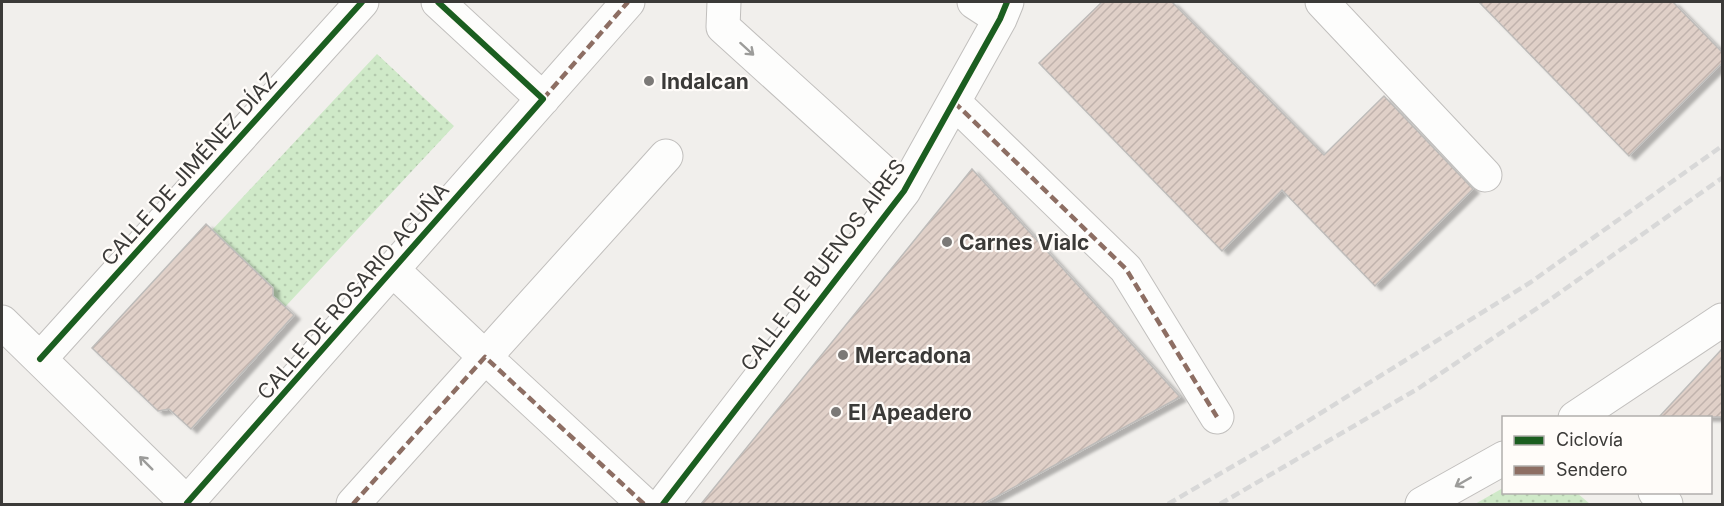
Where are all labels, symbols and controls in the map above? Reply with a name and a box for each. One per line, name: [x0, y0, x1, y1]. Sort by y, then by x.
one-way arrow: [740, 42, 755, 56]
street label: CALLE DE JIMÉNEZ DÍAZ: [95, 67, 282, 271]
place label: Indalcan: [661, 69, 749, 94]
marker: Indalcan: [642, 74, 656, 88]
street label: CALLE DE BUENOS AIRES: [735, 154, 911, 376]
street label: CALLE DE ROSARIO ACUÑA: [251, 177, 454, 405]
place label: Carnes Vialc: [959, 230, 1089, 255]
marker: Carnes Vialc: [940, 235, 954, 249]
place label: Mercadona: [855, 343, 971, 368]
marker: Mercadona: [836, 348, 850, 362]
place label: El Apeadero: [848, 400, 972, 425]
marker: El Apeadero: [829, 405, 843, 419]
legend: [1502, 416, 1712, 494]
text: Ciclovía: [1556, 429, 1623, 450]
one-way arrow: [139, 456, 154, 471]
text: Sendero: [1556, 459, 1627, 480]
one-way arrow: [1455, 476, 1472, 488]

